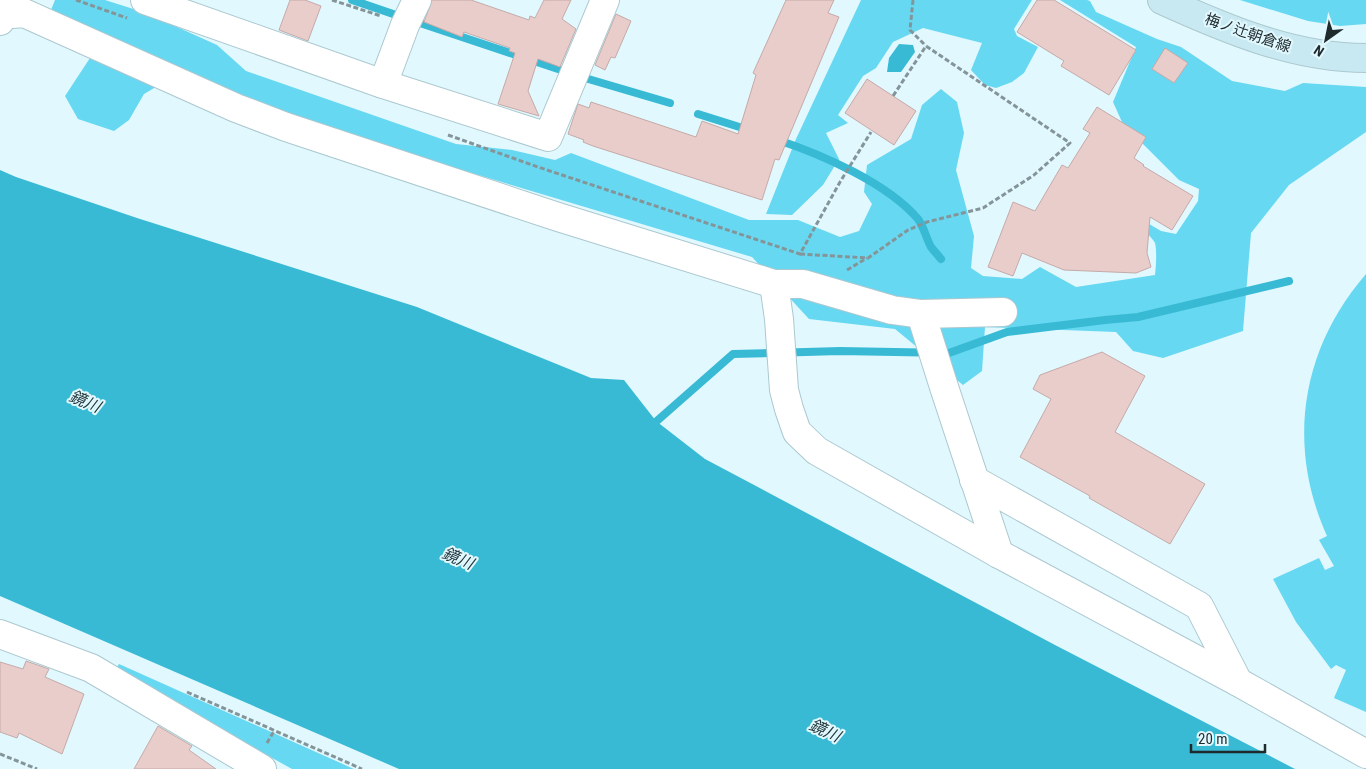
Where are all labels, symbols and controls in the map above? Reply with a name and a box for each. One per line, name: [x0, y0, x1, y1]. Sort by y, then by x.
street label: 梅ノ辻朝倉線: [1203, 10, 1293, 56]
north arrow: [1301, 15, 1351, 65]
text: N: [1311, 42, 1327, 60]
water label: 鏡川: [66, 386, 105, 417]
water label: 鏡川: [439, 543, 478, 574]
water label: 鏡川: [806, 715, 845, 747]
scale bar: [1191, 722, 1265, 754]
text: 20 m: [1198, 730, 1228, 748]

